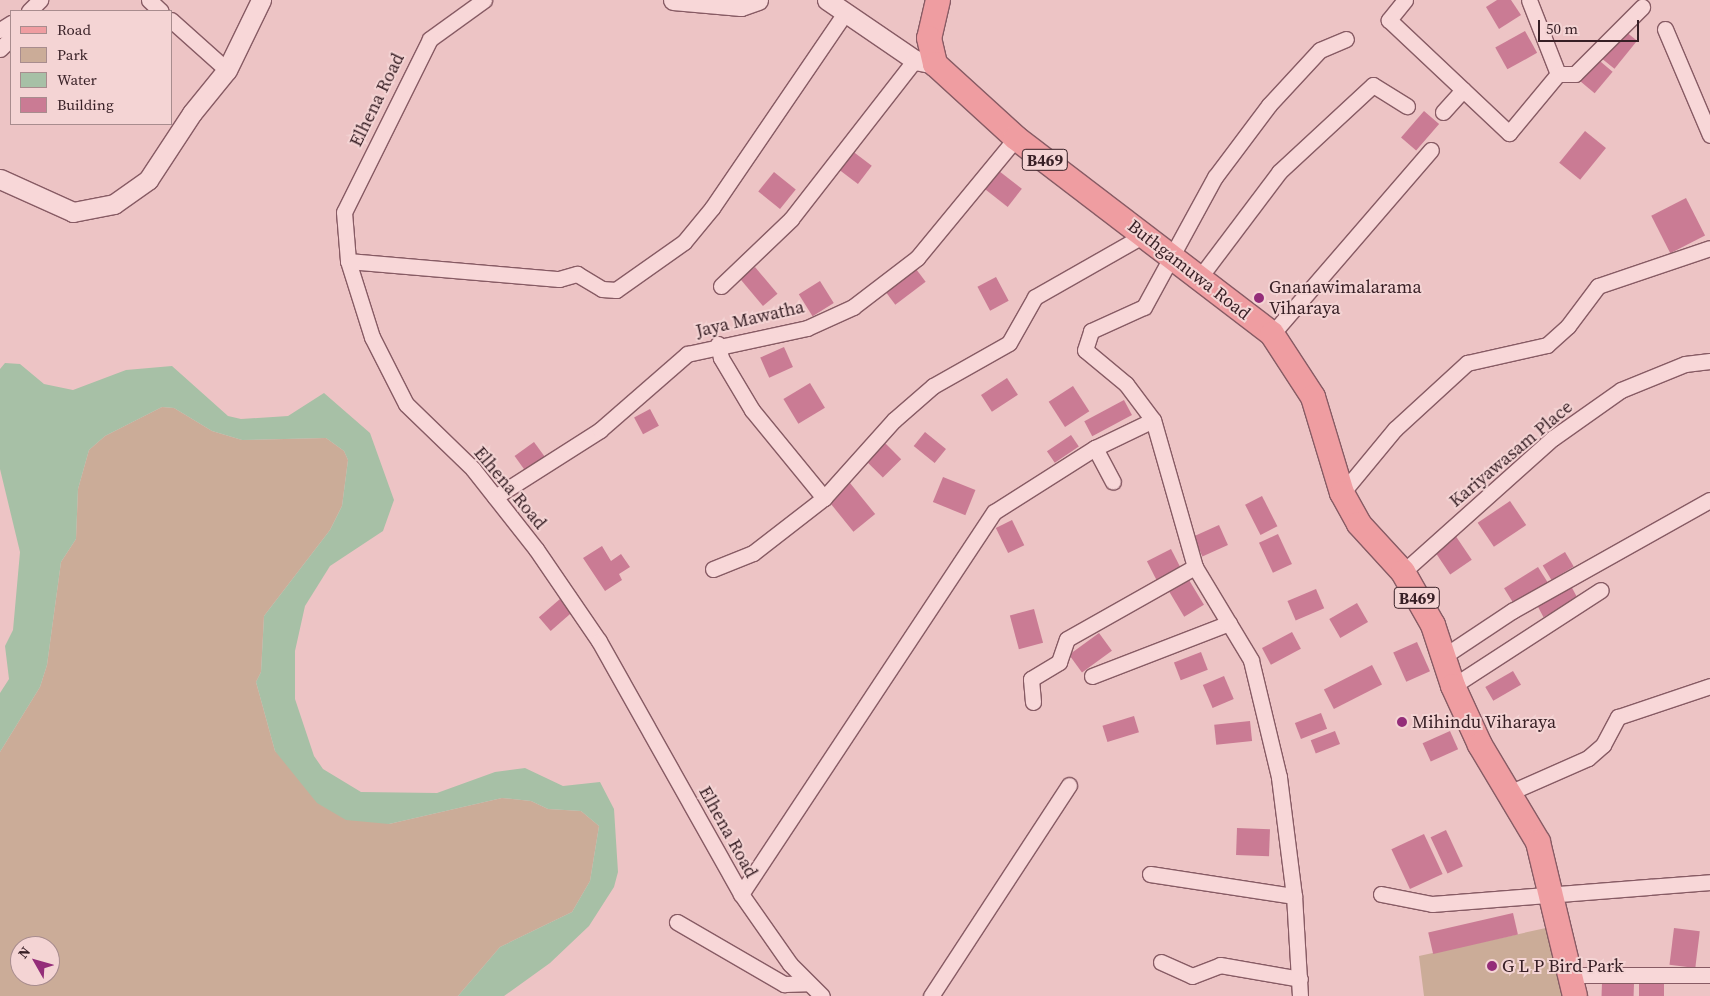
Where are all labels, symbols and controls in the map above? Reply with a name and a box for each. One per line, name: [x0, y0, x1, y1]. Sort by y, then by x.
legend: [10, 10, 172, 125]
scale bar: [1540, 10, 1641, 42]
text: 50 m: [1546, 18, 1578, 39]
text: Road: [57, 19, 91, 40]
text: Park: [57, 44, 88, 65]
street label: Elhena Road: [345, 50, 409, 150]
text: Water: [57, 69, 97, 90]
text: Building: [57, 94, 114, 115]
road number: B469: [1021, 146, 1069, 174]
street label: Buthgamuwa Road: [1123, 215, 1255, 325]
place label: Gnanawimalarama Viharaya: [1269, 277, 1422, 320]
marker: Gnanawimalarama Viharaya: [1253, 292, 1265, 304]
street label: Jaya Mawatha: [694, 296, 806, 342]
street label: Kariyawasam Place: [1445, 396, 1577, 512]
street label: Elhena Road: [469, 442, 551, 534]
road number: B469: [1393, 584, 1441, 612]
place label: Mihindu Viharaya: [1412, 711, 1557, 733]
marker: Mihindu Viharaya: [1396, 716, 1408, 728]
street label: Elhena Road: [694, 782, 762, 882]
north arrow: [10, 936, 60, 986]
text: N: [13, 942, 35, 963]
place label: G L P Bird Park: [1502, 955, 1624, 977]
marker: G L P Bird Park: [1486, 960, 1498, 972]

